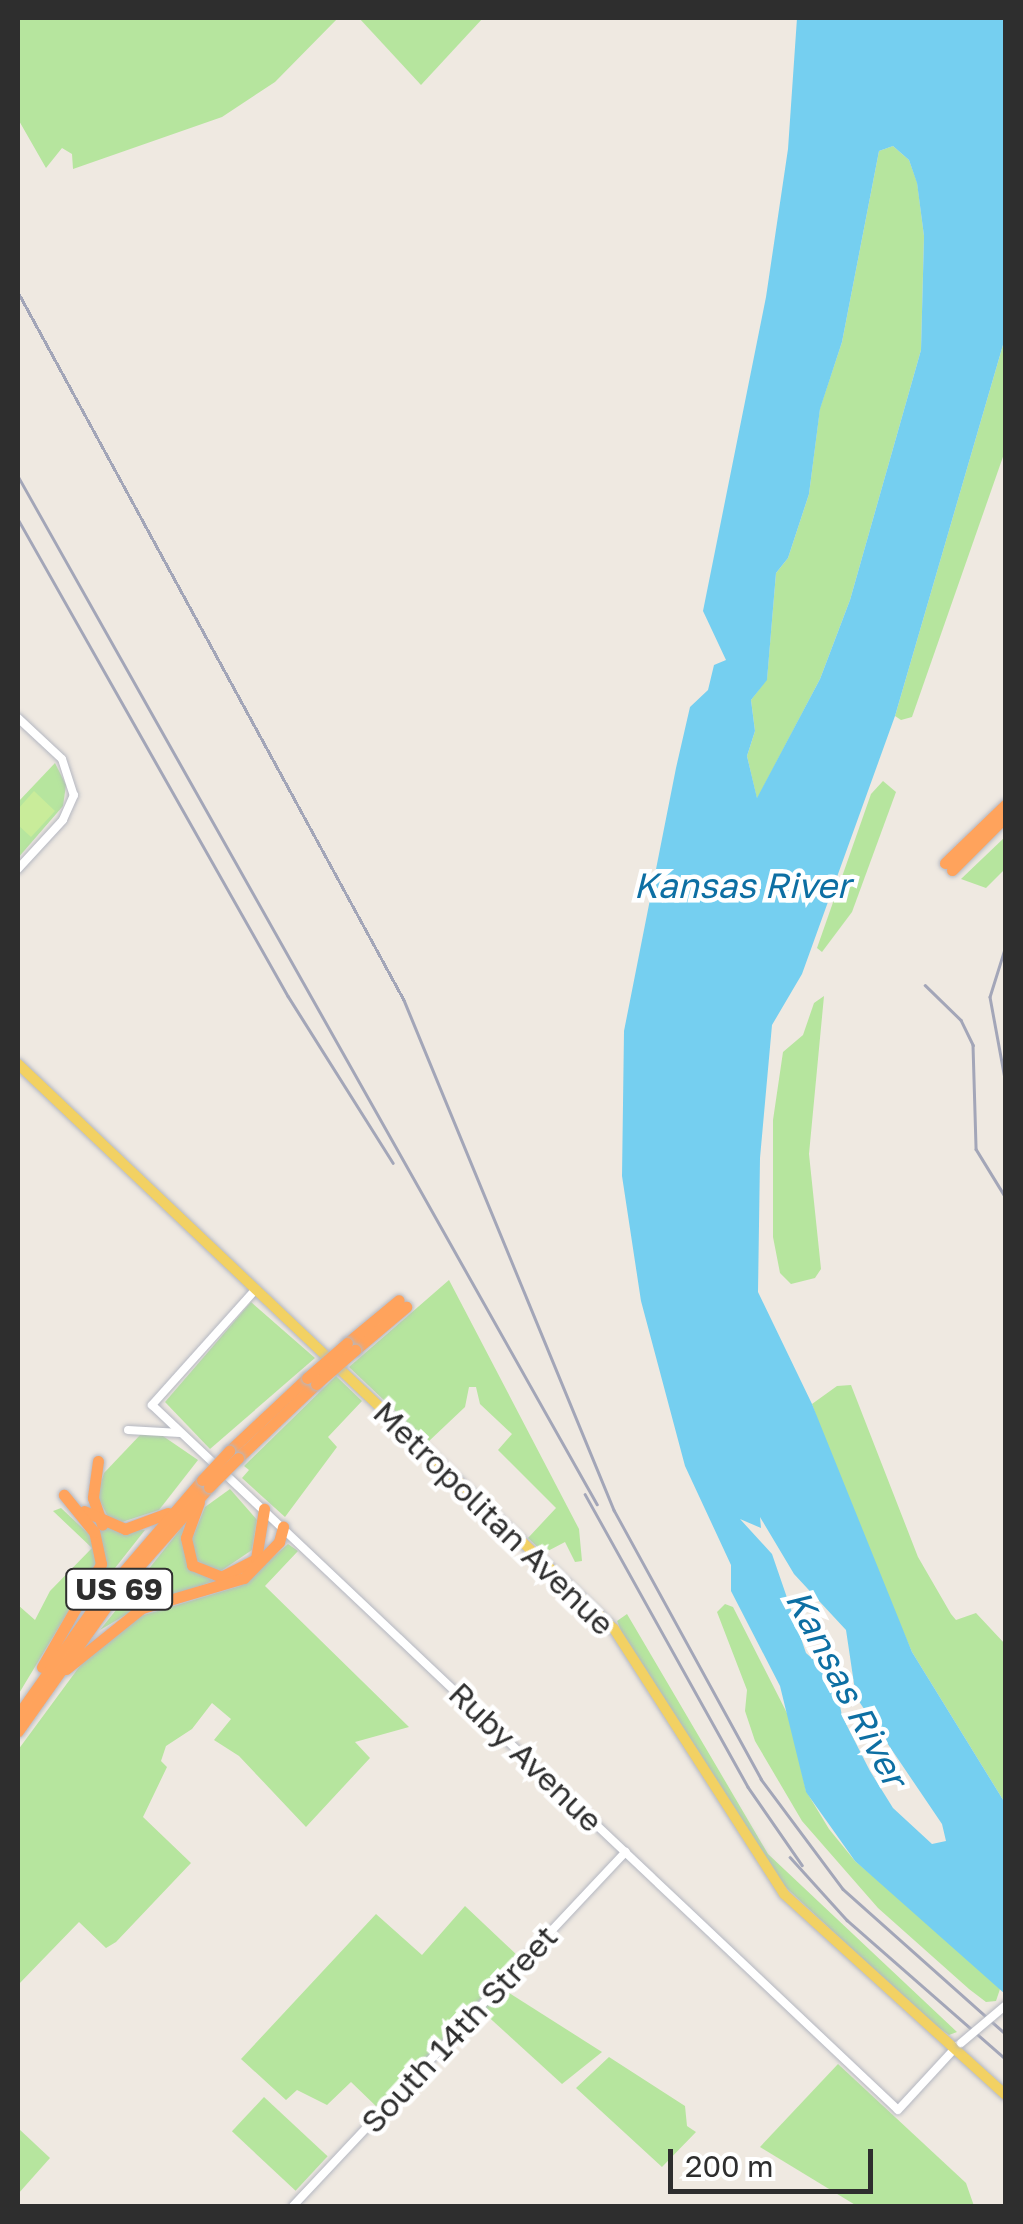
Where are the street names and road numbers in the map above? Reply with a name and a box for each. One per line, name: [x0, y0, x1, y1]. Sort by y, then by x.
street label: Metropolitan Avenue: [366, 1393, 622, 1643]
road number: US 69: [64, 1564, 174, 1614]
street label: Ruby Avenue: [441, 1674, 611, 1840]
street label: South 14th Street: [353, 1917, 565, 2141]

